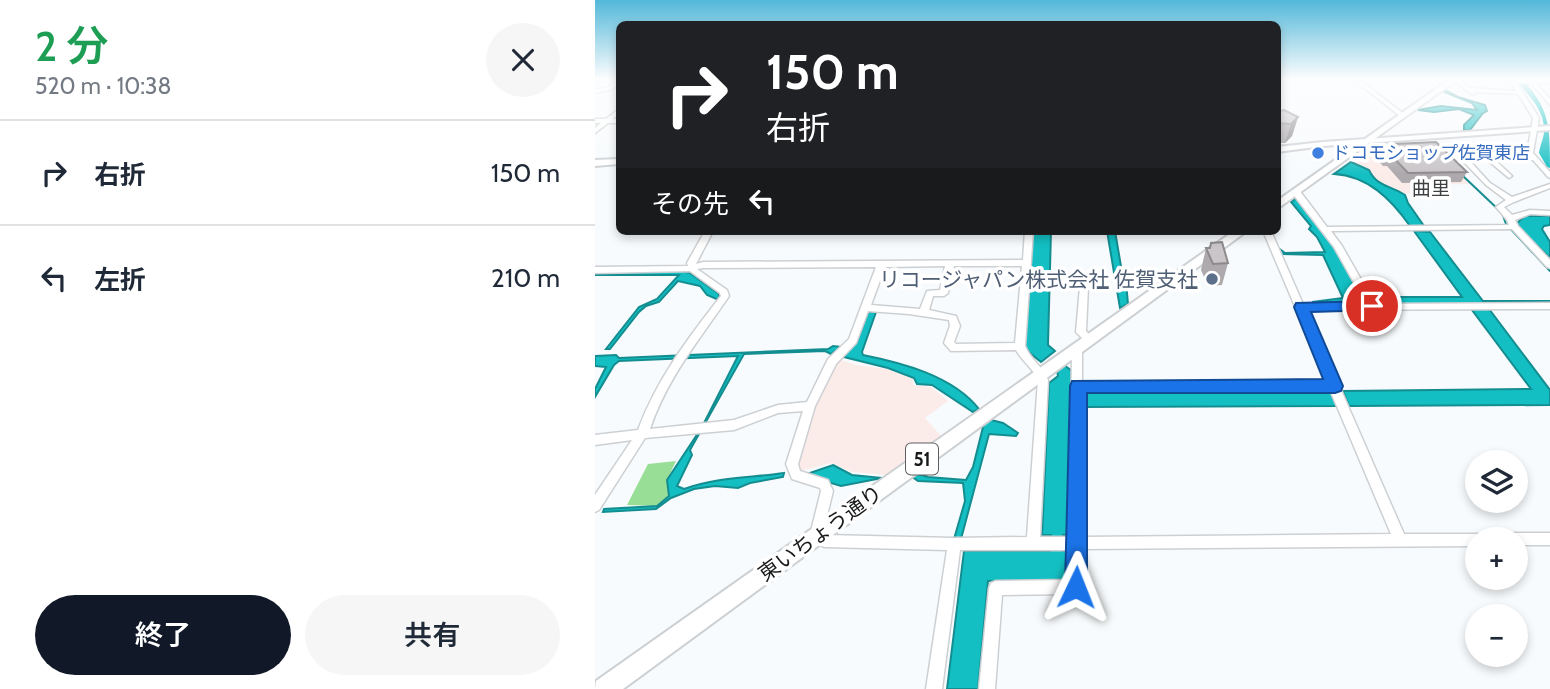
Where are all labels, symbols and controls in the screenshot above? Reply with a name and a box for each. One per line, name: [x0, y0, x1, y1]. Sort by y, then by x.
text: 2 分: [35, 20, 109, 72]
button: close: [486, 23, 560, 97]
text: 150 m: [766, 42, 899, 101]
icon: right: [651, 49, 742, 140]
text: 520 m · 10:38: [35, 72, 171, 100]
text: 右折: [766, 108, 830, 147]
place label: ドコモショップ佐賀東店: [1332, 142, 1530, 164]
marker: ドコモショップ佐賀東店: [1310, 145, 1326, 161]
icon: right: [35, 154, 73, 192]
text: 150 m: [491, 157, 560, 189]
text: 右折: [94, 159, 146, 191]
district label: 曲里: [1412, 177, 1450, 200]
icon: left: [743, 182, 781, 220]
text: その先: [651, 188, 729, 220]
icon: left: [35, 259, 73, 297]
text: 210 m: [491, 262, 560, 294]
text: 左折: [94, 264, 146, 296]
place label: リコージャパン株式会社 佐賀支社: [879, 267, 1198, 292]
marker: リコージャパン株式会社 佐賀支社: [1204, 271, 1220, 287]
pin: [1342, 276, 1402, 336]
icon: arrive: [1353, 287, 1391, 325]
road number: 51: [906, 444, 938, 474]
map controls: [1465, 450, 1528, 667]
button: layers: [1465, 450, 1528, 513]
street label: 東いちょう通り: [753, 480, 887, 586]
button: +: [1465, 527, 1528, 590]
position arrow: [1039, 550, 1113, 624]
button: 終了: [35, 595, 291, 675]
button: 共有: [305, 595, 560, 675]
button: −: [1465, 604, 1528, 667]

